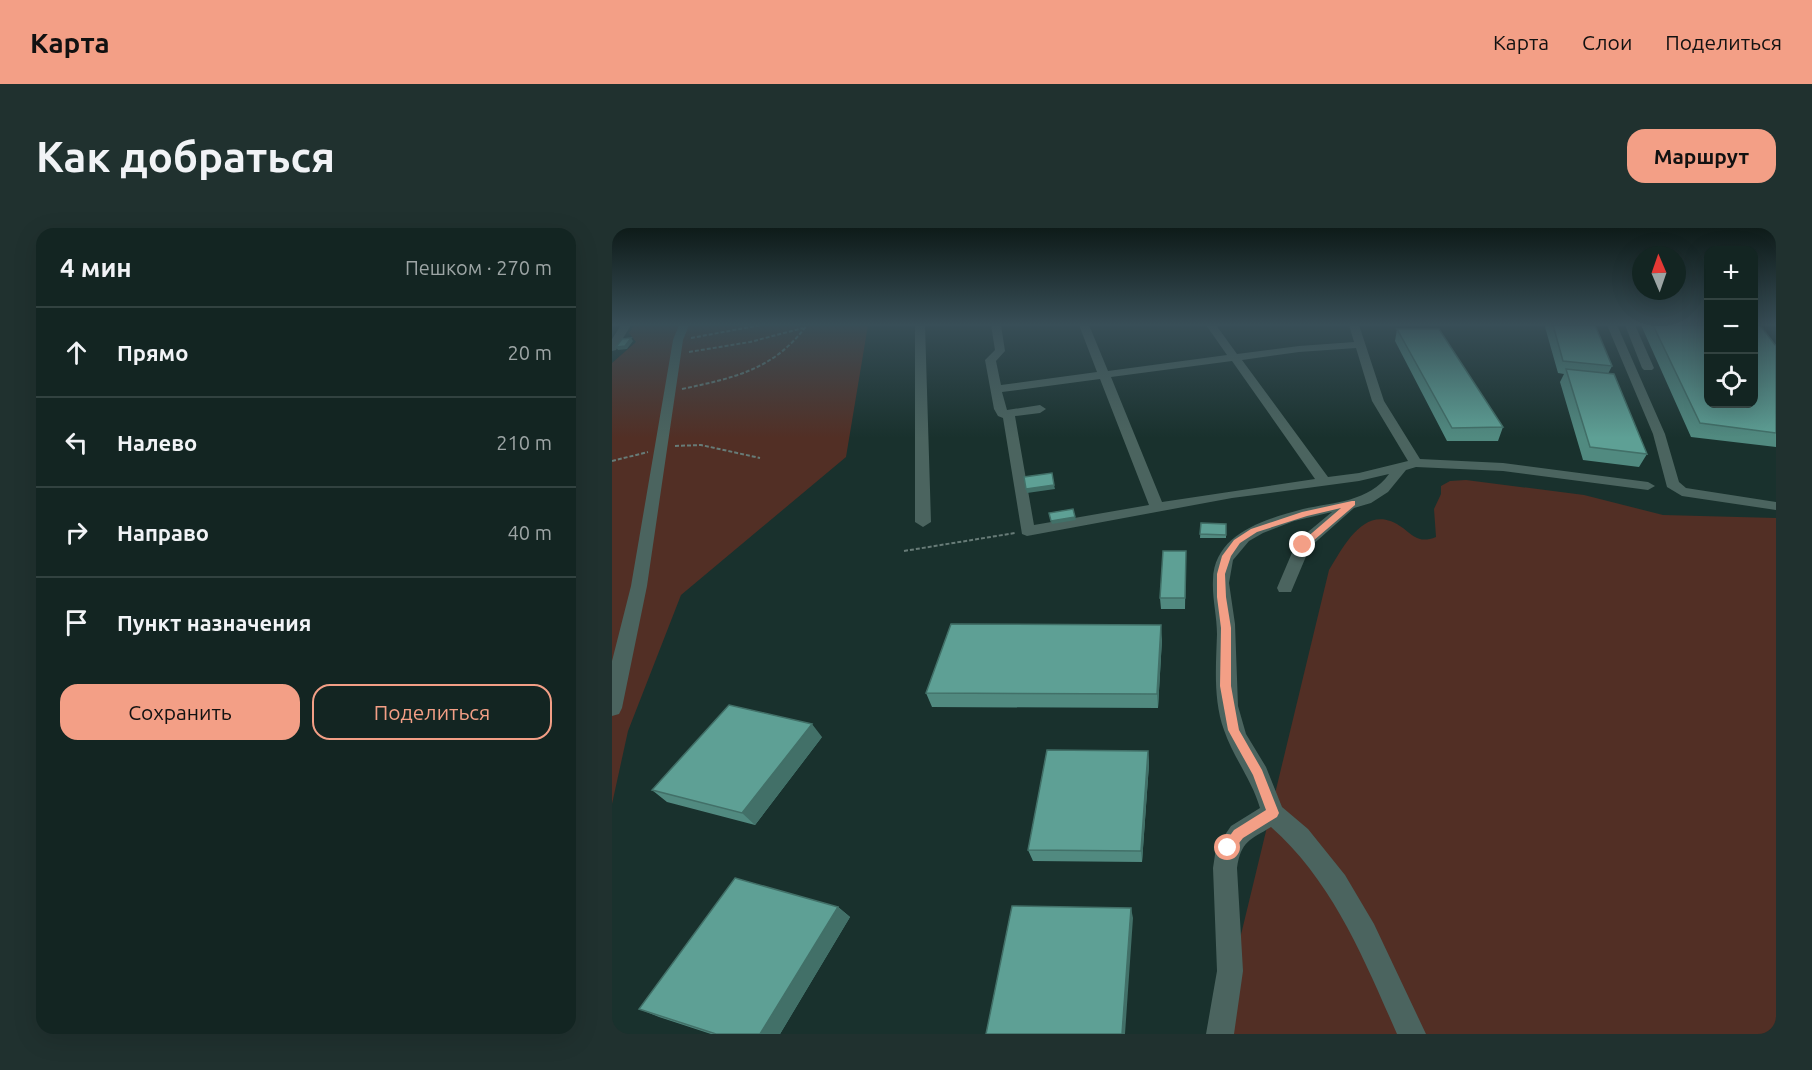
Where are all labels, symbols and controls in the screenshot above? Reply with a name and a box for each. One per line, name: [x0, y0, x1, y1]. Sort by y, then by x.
text: Карта: [30, 27, 110, 58]
text: Карта: [1493, 30, 1549, 54]
text: Слои: [1582, 30, 1632, 54]
text: Поделиться: [1665, 30, 1782, 54]
button: Маршрут: [1627, 129, 1776, 183]
text: Как добраться: [36, 133, 335, 180]
north arrow: [1632, 246, 1686, 300]
map controls: [1704, 246, 1758, 408]
button: +: [1704, 246, 1758, 300]
text: 4 мин: [60, 253, 132, 282]
text: Пешком · 270 m: [405, 256, 552, 279]
button: −: [1704, 300, 1758, 354]
icon: ahead: [60, 336, 93, 369]
text: Прямо: [117, 340, 188, 365]
text: 20 m: [508, 341, 552, 364]
button: locate: [1704, 354, 1758, 408]
icon: left: [60, 426, 93, 459]
text: Налево: [117, 430, 197, 455]
text: 210 m: [496, 431, 552, 454]
icon: right: [60, 516, 93, 549]
text: Направо: [117, 520, 209, 545]
text: 40 m: [508, 521, 552, 544]
route end: [1289, 531, 1315, 557]
icon: arrive: [60, 606, 93, 639]
text: Пункт назначения: [117, 610, 311, 635]
button: Сохранить: [60, 684, 300, 740]
button: Поделиться: [312, 684, 552, 740]
route start: [1214, 834, 1240, 860]

